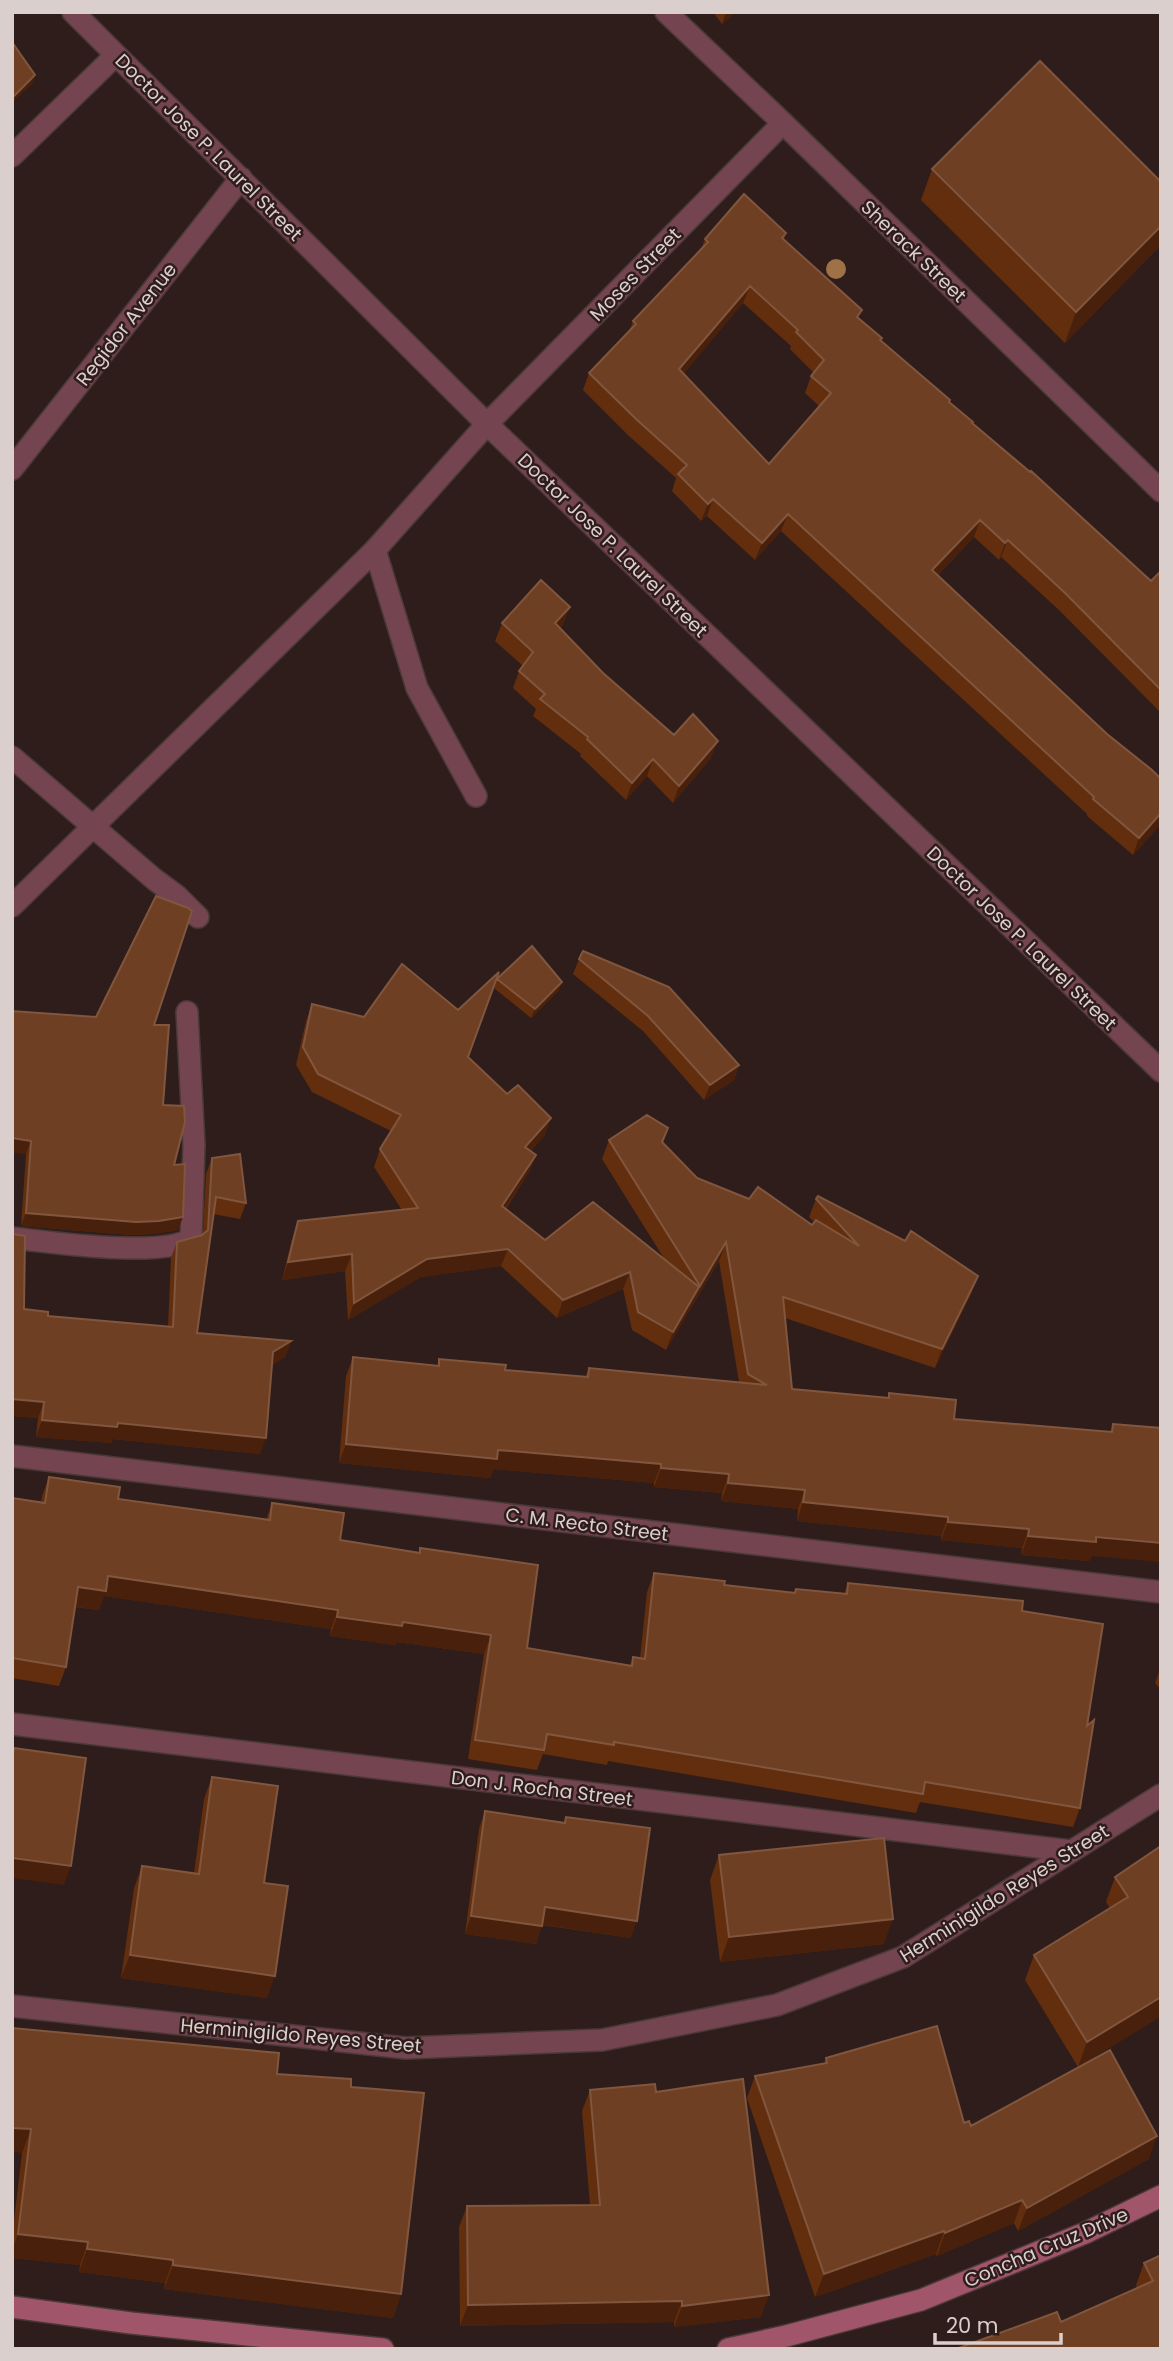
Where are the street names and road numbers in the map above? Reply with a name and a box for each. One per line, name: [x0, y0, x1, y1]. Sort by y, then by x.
street label: Doctor Jose P. Laurel Street: [109, 48, 308, 247]
street label: Sherack Street: [855, 194, 972, 309]
street label: Moses Street: [584, 221, 687, 327]
street label: Regidor Avenue: [70, 257, 183, 391]
street label: Doctor Jose P. Laurel Street: [512, 447, 714, 644]
street label: Doctor Jose P. Laurel Street: [921, 840, 1123, 1037]
street label: C. M. Recto Street: [504, 1501, 670, 1548]
street label: Don J. Rocha Street: [450, 1764, 634, 1813]
street label: Herminigildo Reyes Street: [895, 1818, 1114, 1969]
street label: Herminigildo Reyes Street: [179, 2012, 423, 2059]
street label: Concha Cruz Drive: [960, 2201, 1132, 2294]

